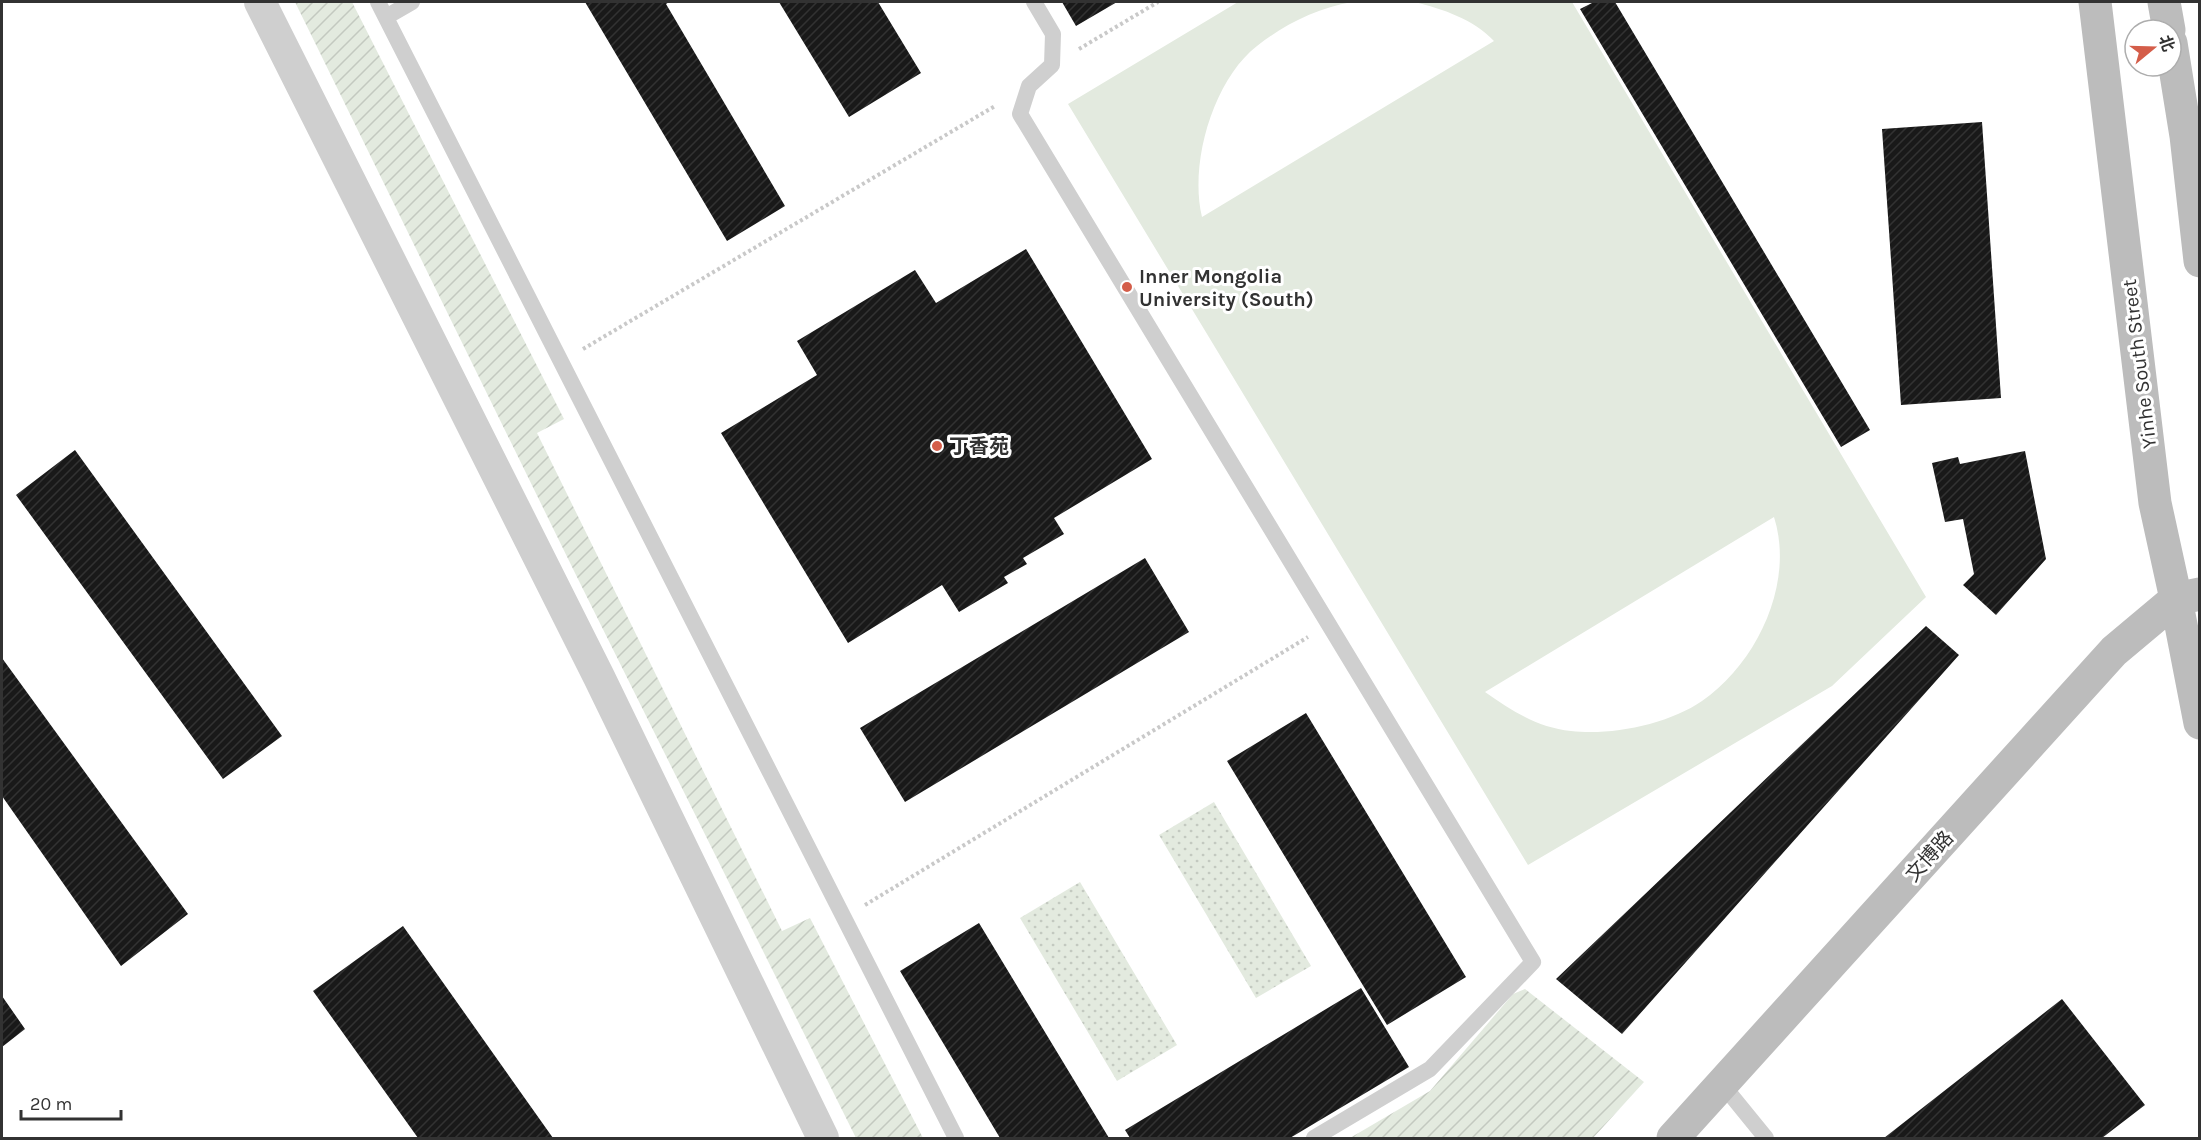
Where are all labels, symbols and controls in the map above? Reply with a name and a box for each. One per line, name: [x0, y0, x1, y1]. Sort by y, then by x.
north arrow: [2123, 18, 2183, 78]
text: 北: [2155, 33, 2178, 54]
place label: Inner Mongolia University (South): [1139, 265, 1314, 311]
street label: Yinhe South Street: [2118, 277, 2161, 450]
marker: Inner Mongolia University (South): [1120, 280, 1134, 294]
place label: 丁香苑: [949, 435, 1009, 458]
marker: 丁香苑: [930, 439, 944, 453]
street label: 文博路: [1901, 826, 1958, 886]
scale bar: [21, 1083, 122, 1121]
text: 20 m: [30, 1093, 72, 1115]

